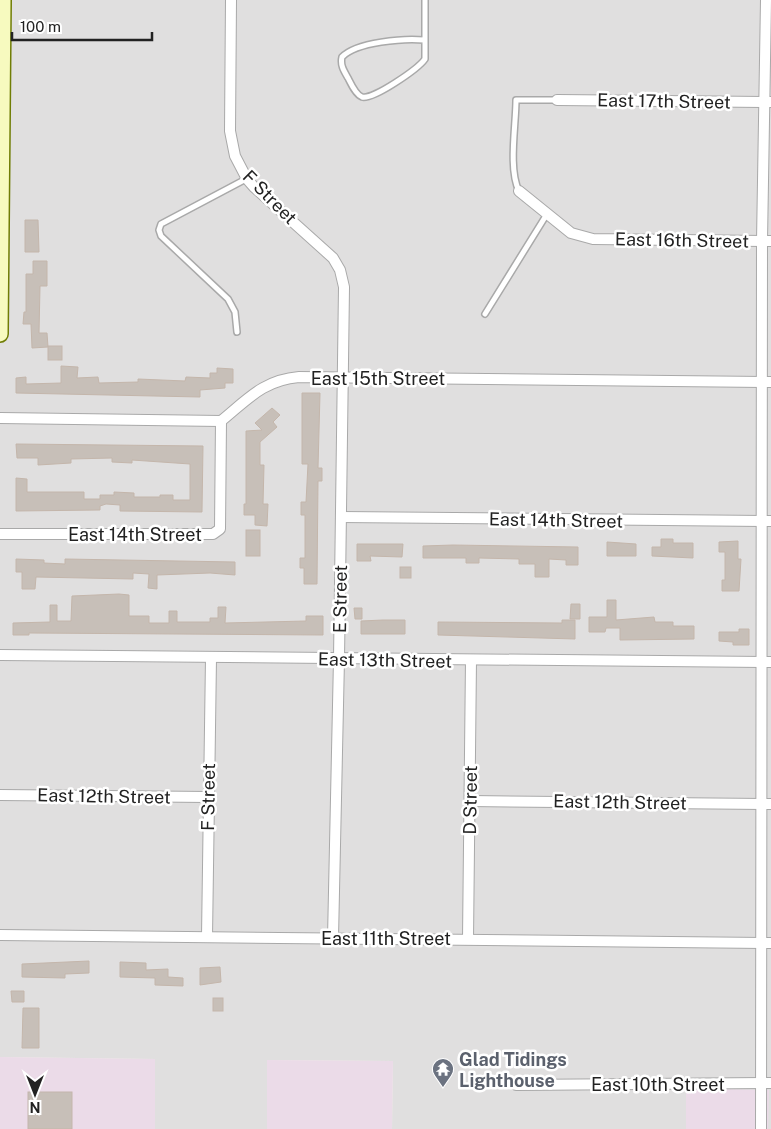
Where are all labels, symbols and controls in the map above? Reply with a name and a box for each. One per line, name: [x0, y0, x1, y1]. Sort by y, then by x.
scale bar: [12, 10, 152, 42]
text: 100 m: [20, 18, 61, 35]
street label: East 17th Street: [597, 89, 731, 113]
street label: F Street: [239, 166, 301, 228]
street label: East 16th Street: [615, 228, 749, 252]
street label: East 15th Street: [311, 368, 445, 389]
street label: East 14th Street: [489, 508, 623, 532]
street label: East 14th Street: [68, 524, 202, 545]
street label: E Street: [329, 565, 351, 633]
street label: East 13th Street: [318, 648, 452, 672]
street label: F Street: [197, 763, 219, 831]
street label: D Street: [459, 765, 481, 835]
street label: East 12th Street: [37, 784, 171, 808]
street label: East 12th Street: [553, 790, 687, 814]
street label: East 11th Street: [321, 928, 451, 949]
place label: Glad Tidings Lighthouse: [459, 1049, 567, 1091]
temple icon: Glad Tidings Lighthouse: [431, 1057, 455, 1088]
north arrow: [10, 1069, 60, 1119]
street label: East 10th Street: [591, 1074, 725, 1095]
text: N: [30, 1099, 40, 1115]

